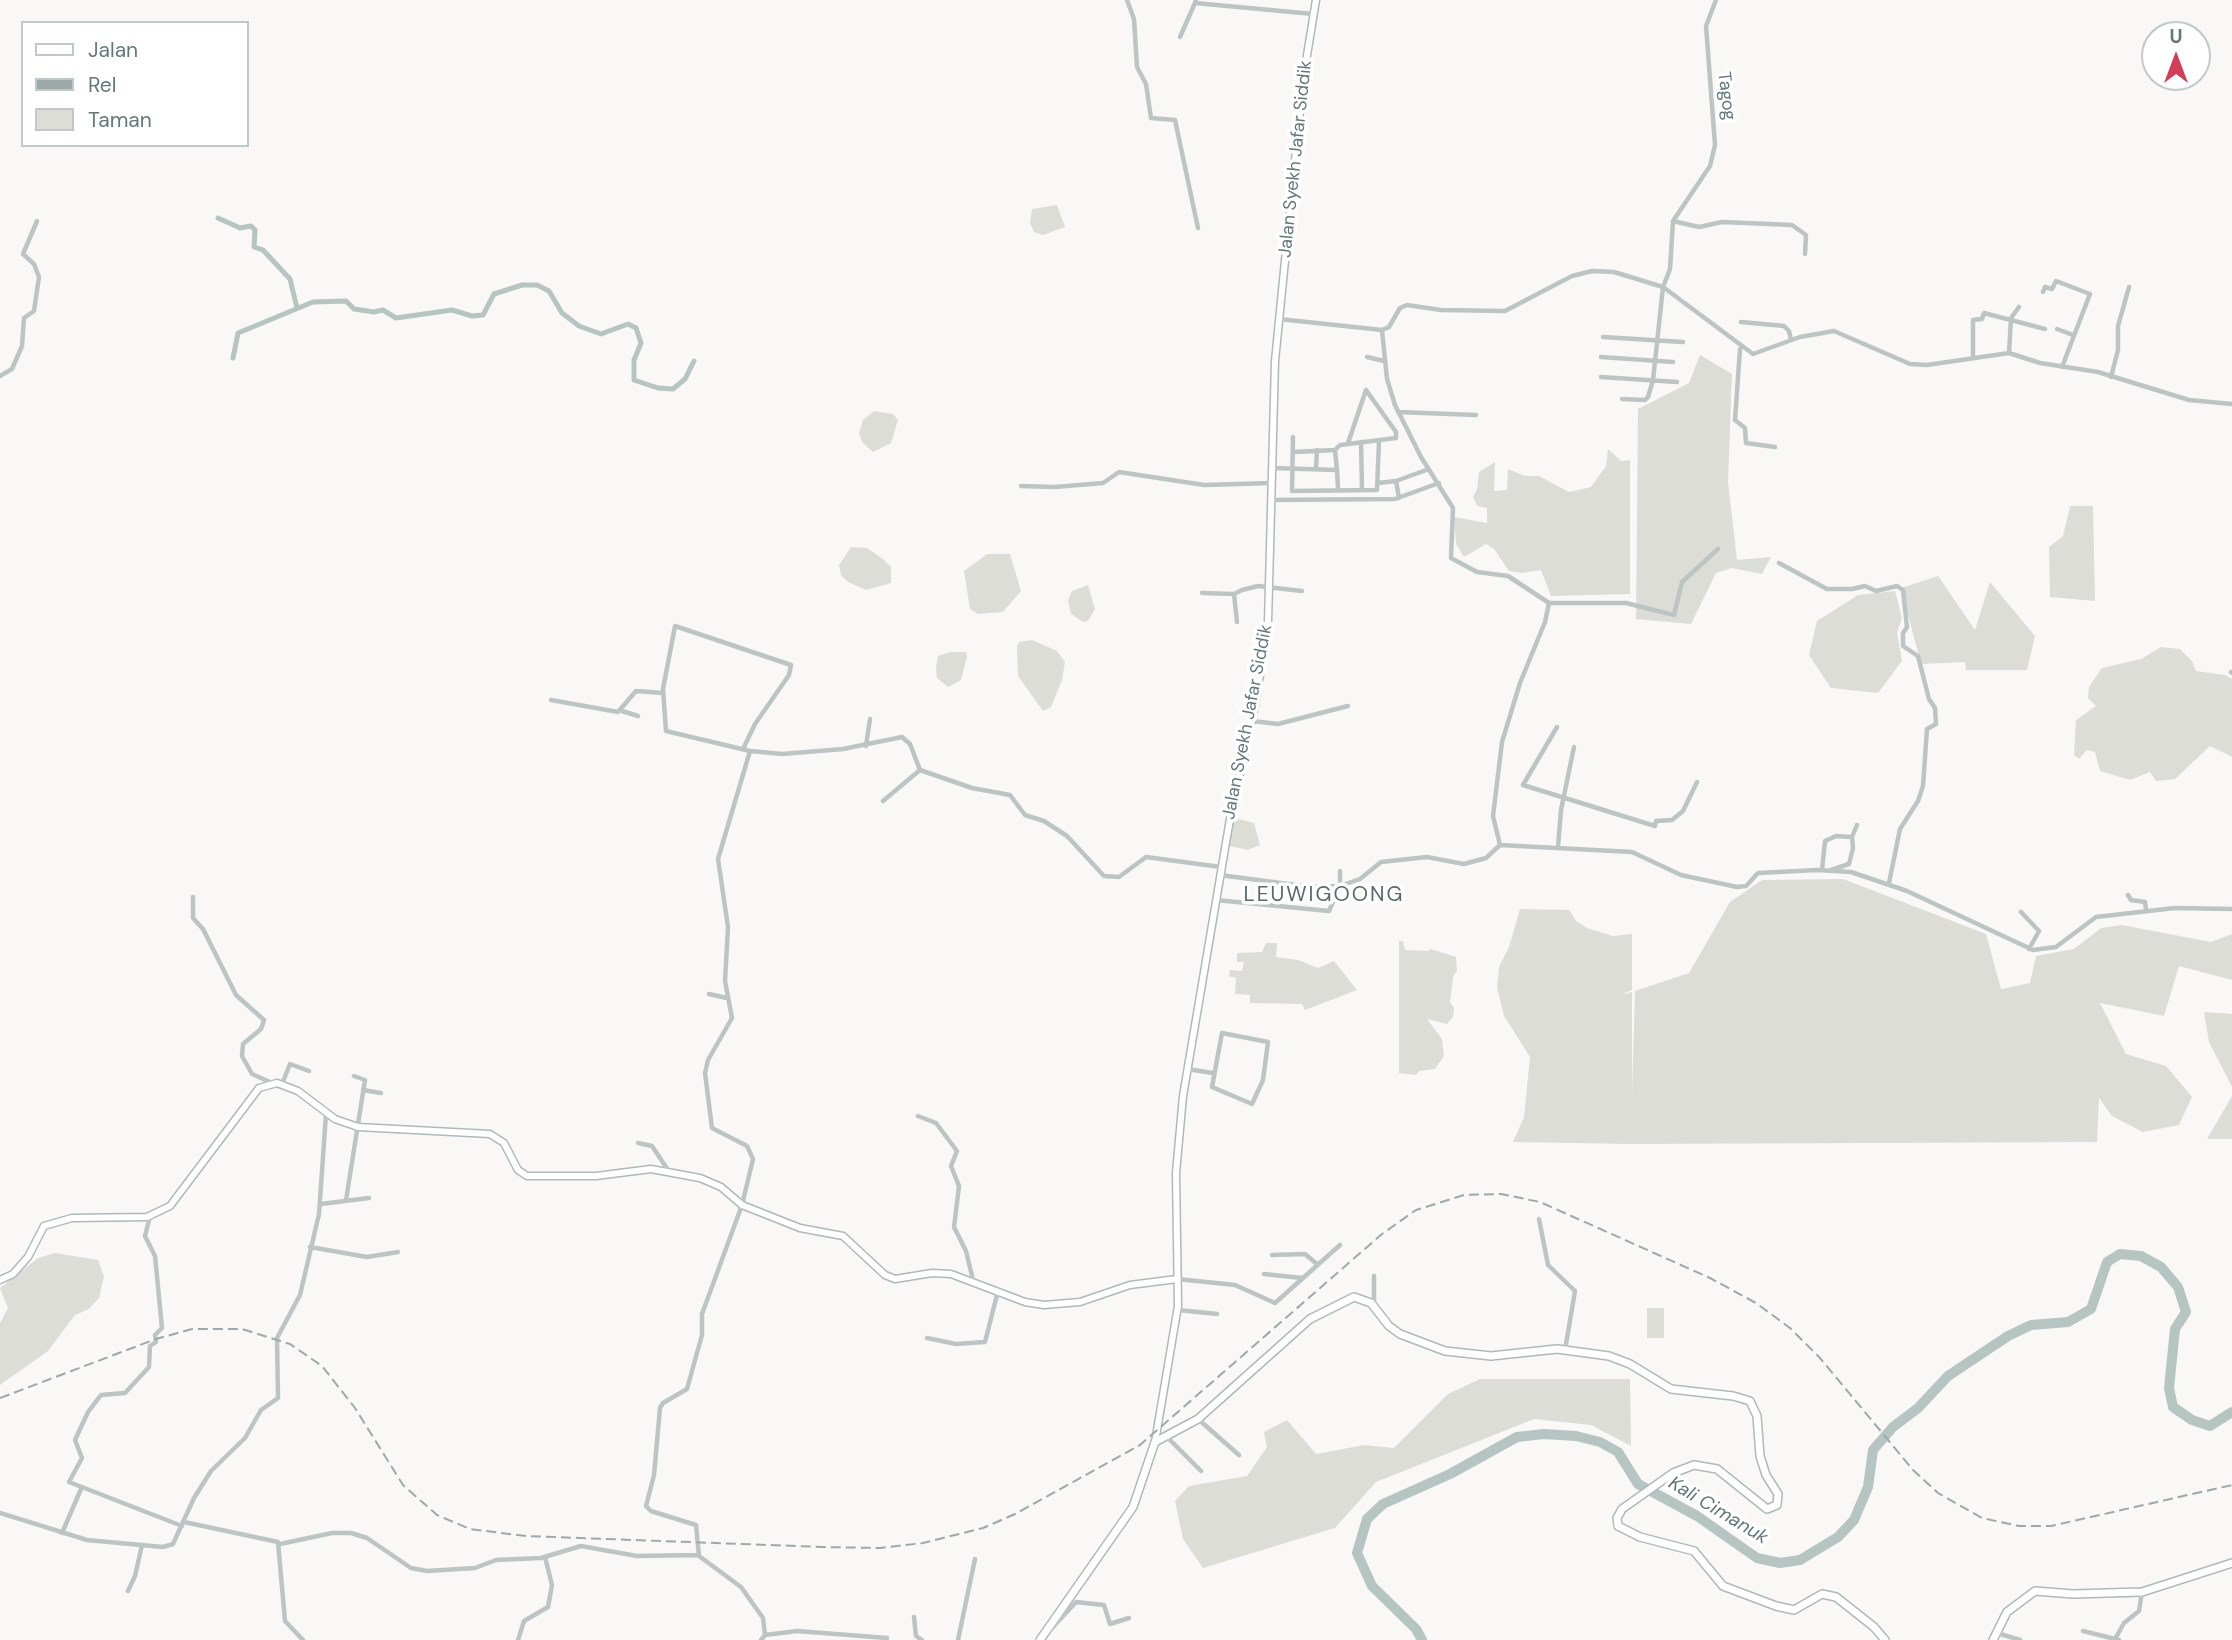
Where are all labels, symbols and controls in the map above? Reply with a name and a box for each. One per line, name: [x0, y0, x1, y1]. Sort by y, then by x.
legend: [21, 21, 248, 147]
north arrow: [2141, 21, 2211, 91]
text: U: [2169, 24, 2183, 49]
text: Jalan: [88, 36, 138, 64]
street label: Jalan Syekh Jafar Siddik: [1275, 59, 1317, 259]
text: Rel: [88, 71, 116, 99]
street label: Tagog: [1712, 71, 1740, 121]
text: Taman: [88, 106, 152, 134]
street label: Jalan Syekh Jafar Siddik: [1218, 623, 1278, 821]
district label: LEUWIGOONG: [1245, 882, 1403, 908]
water label: Kali Cimanuk: [1664, 1472, 1772, 1550]

